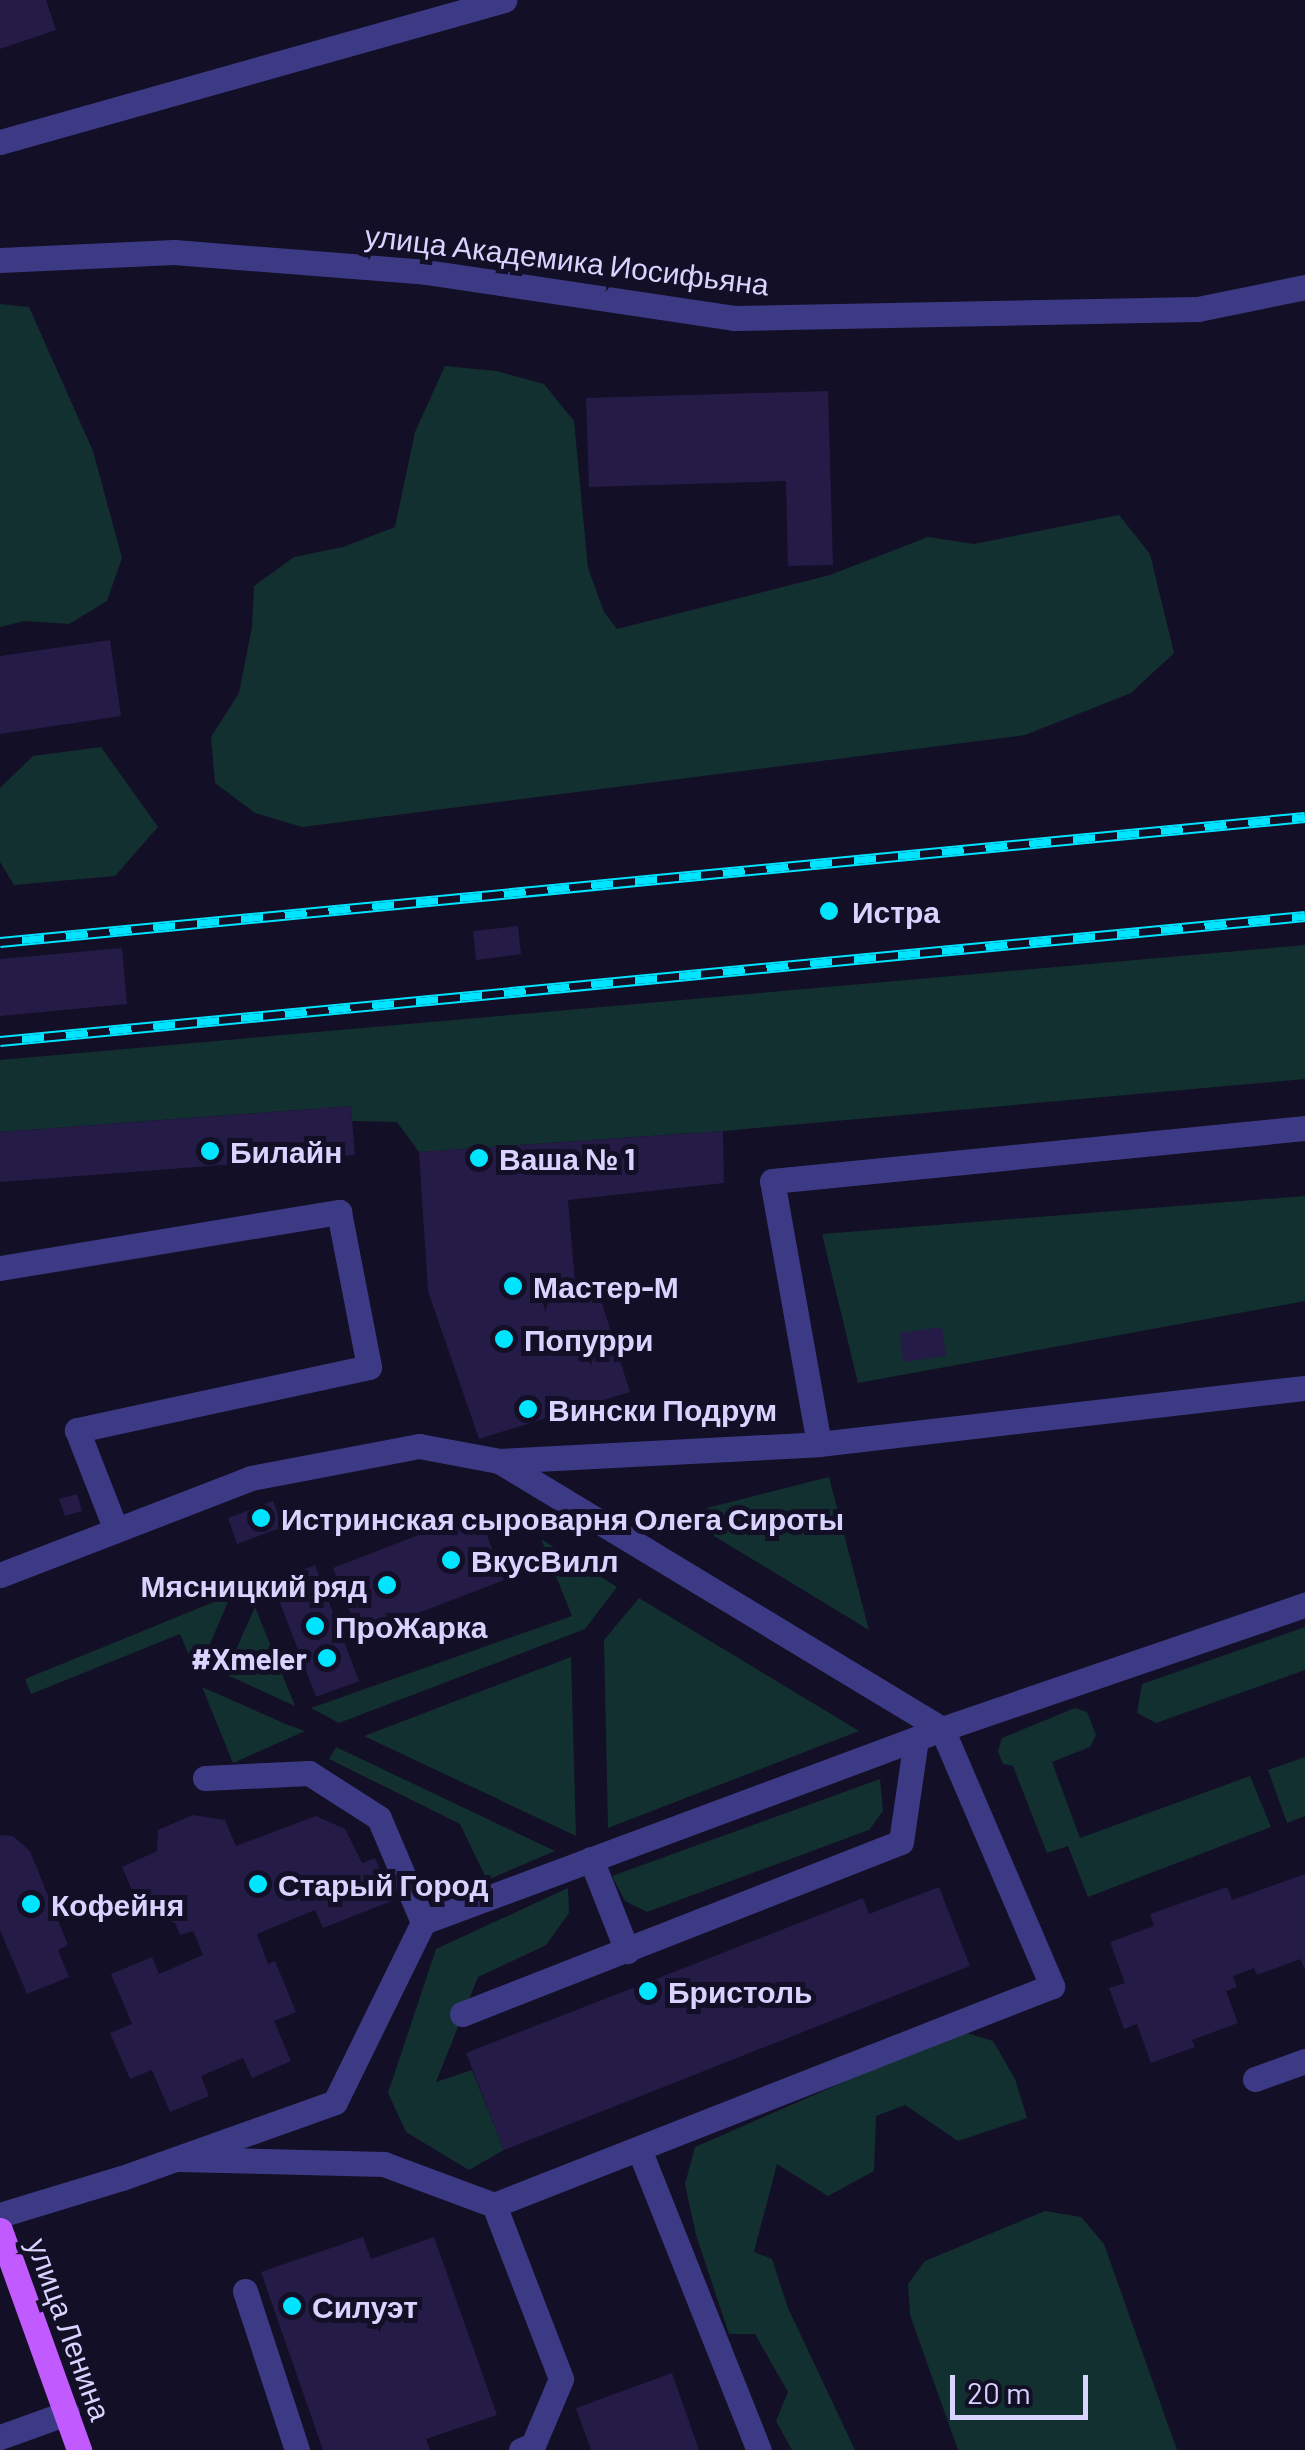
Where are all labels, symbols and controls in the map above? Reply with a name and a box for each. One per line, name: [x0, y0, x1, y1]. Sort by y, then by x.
street label: улица Академика Иосифьяна: [363, 216, 771, 302]
place label: Истра: [852, 893, 940, 929]
marker: Истра: [816, 898, 842, 924]
place label: Билайн: [230, 1133, 342, 1169]
marker: Билайн: [199, 1140, 221, 1162]
place label: Ваша № 1: [499, 1140, 635, 1176]
marker: Ваша № 1: [468, 1147, 490, 1169]
place label: Мастер-М: [533, 1268, 679, 1304]
marker: Мастер-М: [502, 1275, 524, 1297]
place label: Попурри: [524, 1321, 653, 1357]
marker: Попурри: [493, 1328, 515, 1350]
place label: Вински Подрум: [548, 1391, 777, 1427]
marker: Вински Подрум: [517, 1398, 539, 1420]
place label: Истринская сыроварня Олега Сироты: [281, 1500, 844, 1536]
marker: Истринская сыроварня Олега Сироты: [250, 1507, 272, 1529]
place label: ВкусВилл: [471, 1542, 619, 1578]
marker: ВкусВилл: [440, 1549, 462, 1571]
place label: Мясницкий ряд: [140, 1567, 367, 1603]
marker: Мясницкий ряд: [376, 1574, 398, 1596]
place label: ПроЖарка: [335, 1608, 487, 1644]
marker: ПроЖарка: [304, 1615, 326, 1637]
place label: #Xmeler: [191, 1640, 307, 1676]
marker: #Xmeler: [316, 1647, 338, 1669]
place label: Старый Город: [278, 1866, 489, 1902]
marker: Старый Город: [247, 1873, 269, 1895]
place label: Кофейня: [51, 1886, 184, 1922]
marker: Кофейня: [20, 1893, 42, 1915]
place label: Бристоль: [668, 1973, 812, 2009]
marker: Бристоль: [637, 1980, 659, 2002]
street label: улица Ленина: [20, 2233, 120, 2425]
place label: Силуэт: [312, 2288, 418, 2324]
marker: Силуэт: [281, 2295, 303, 2317]
scale bar: [955, 2355, 1092, 2417]
text: 20 m: [967, 2374, 1031, 2410]

